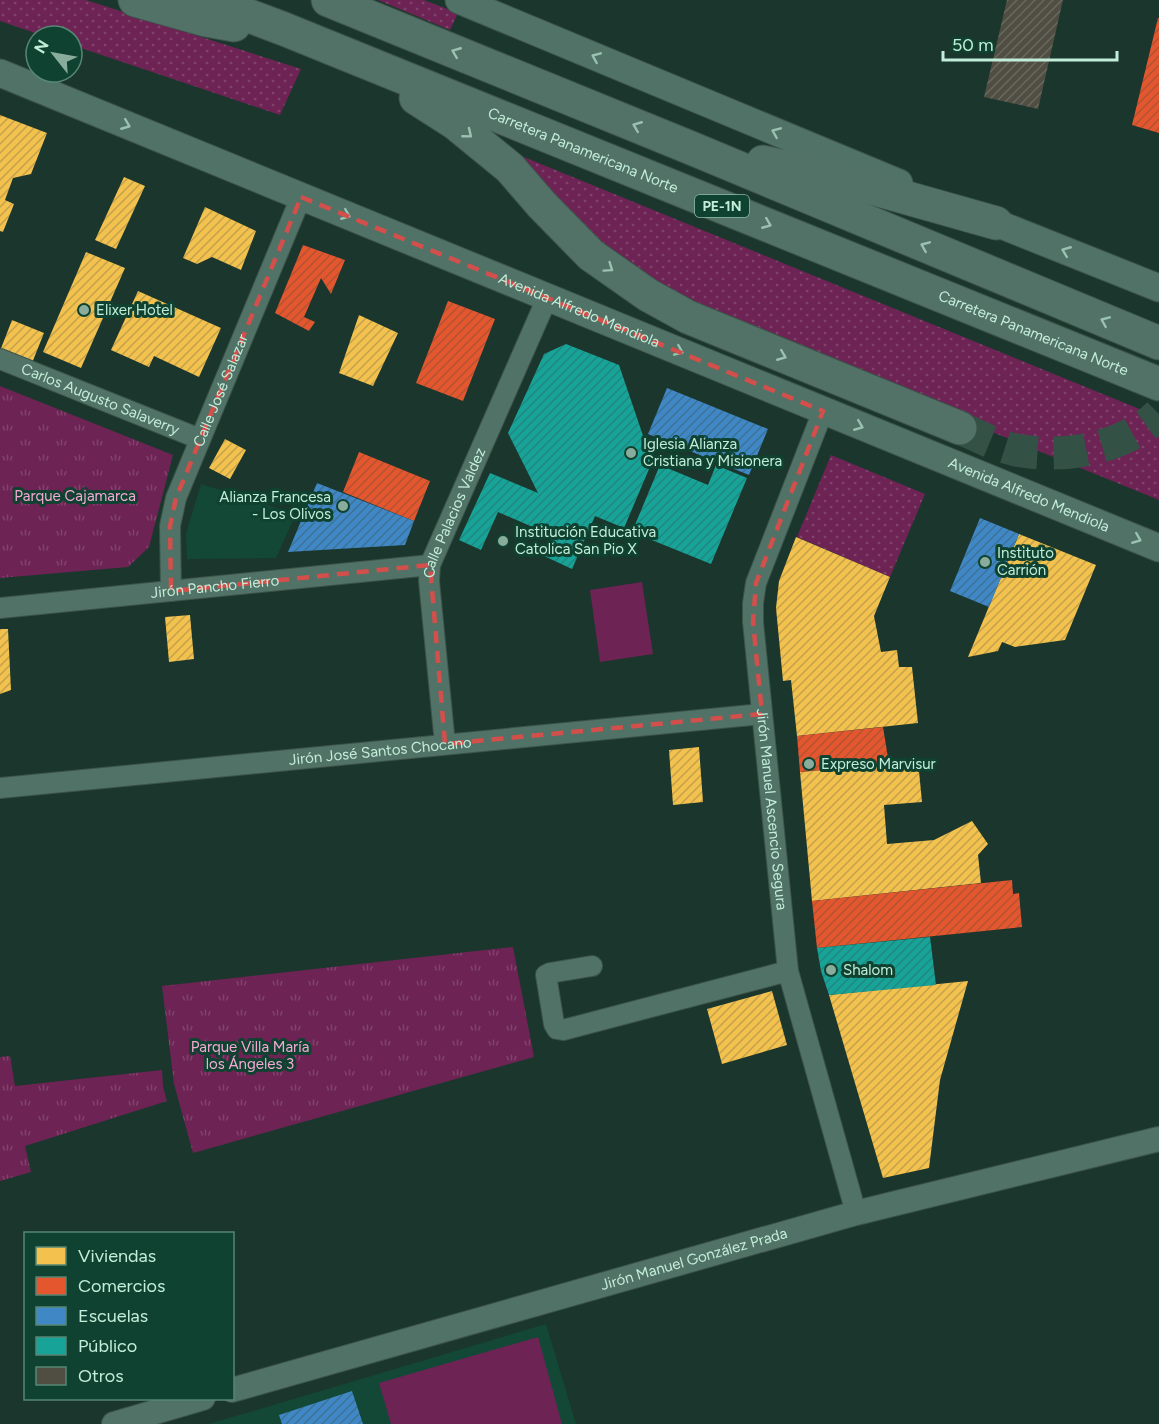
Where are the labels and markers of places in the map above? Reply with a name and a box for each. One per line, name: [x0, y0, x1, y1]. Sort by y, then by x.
place label: Elixer Hotel: [96, 301, 173, 319]
marker: Elixer Hotel: [77, 303, 91, 317]
place label: Iglesia Alianza Cristiana y Misionera: [643, 435, 782, 470]
marker: Iglesia Alianza Cristiana y Misionera: [624, 446, 638, 460]
place label: Alianza Francesa - Los Olivos: [219, 488, 331, 523]
marker: Alianza Francesa - Los Olivos: [336, 499, 350, 513]
place label: Institución Educativa Catolica San Pio X: [515, 523, 656, 558]
marker: Institución Educativa Catolica San Pio X: [496, 534, 510, 548]
place label: Instituto Carrión: [997, 544, 1054, 579]
marker: Instituto Carrión: [978, 555, 992, 569]
place label: Expreso Marvisur: [821, 755, 936, 773]
marker: Expreso Marvisur: [802, 757, 816, 771]
place label: Shalom: [843, 961, 893, 979]
marker: Shalom: [824, 963, 838, 977]

